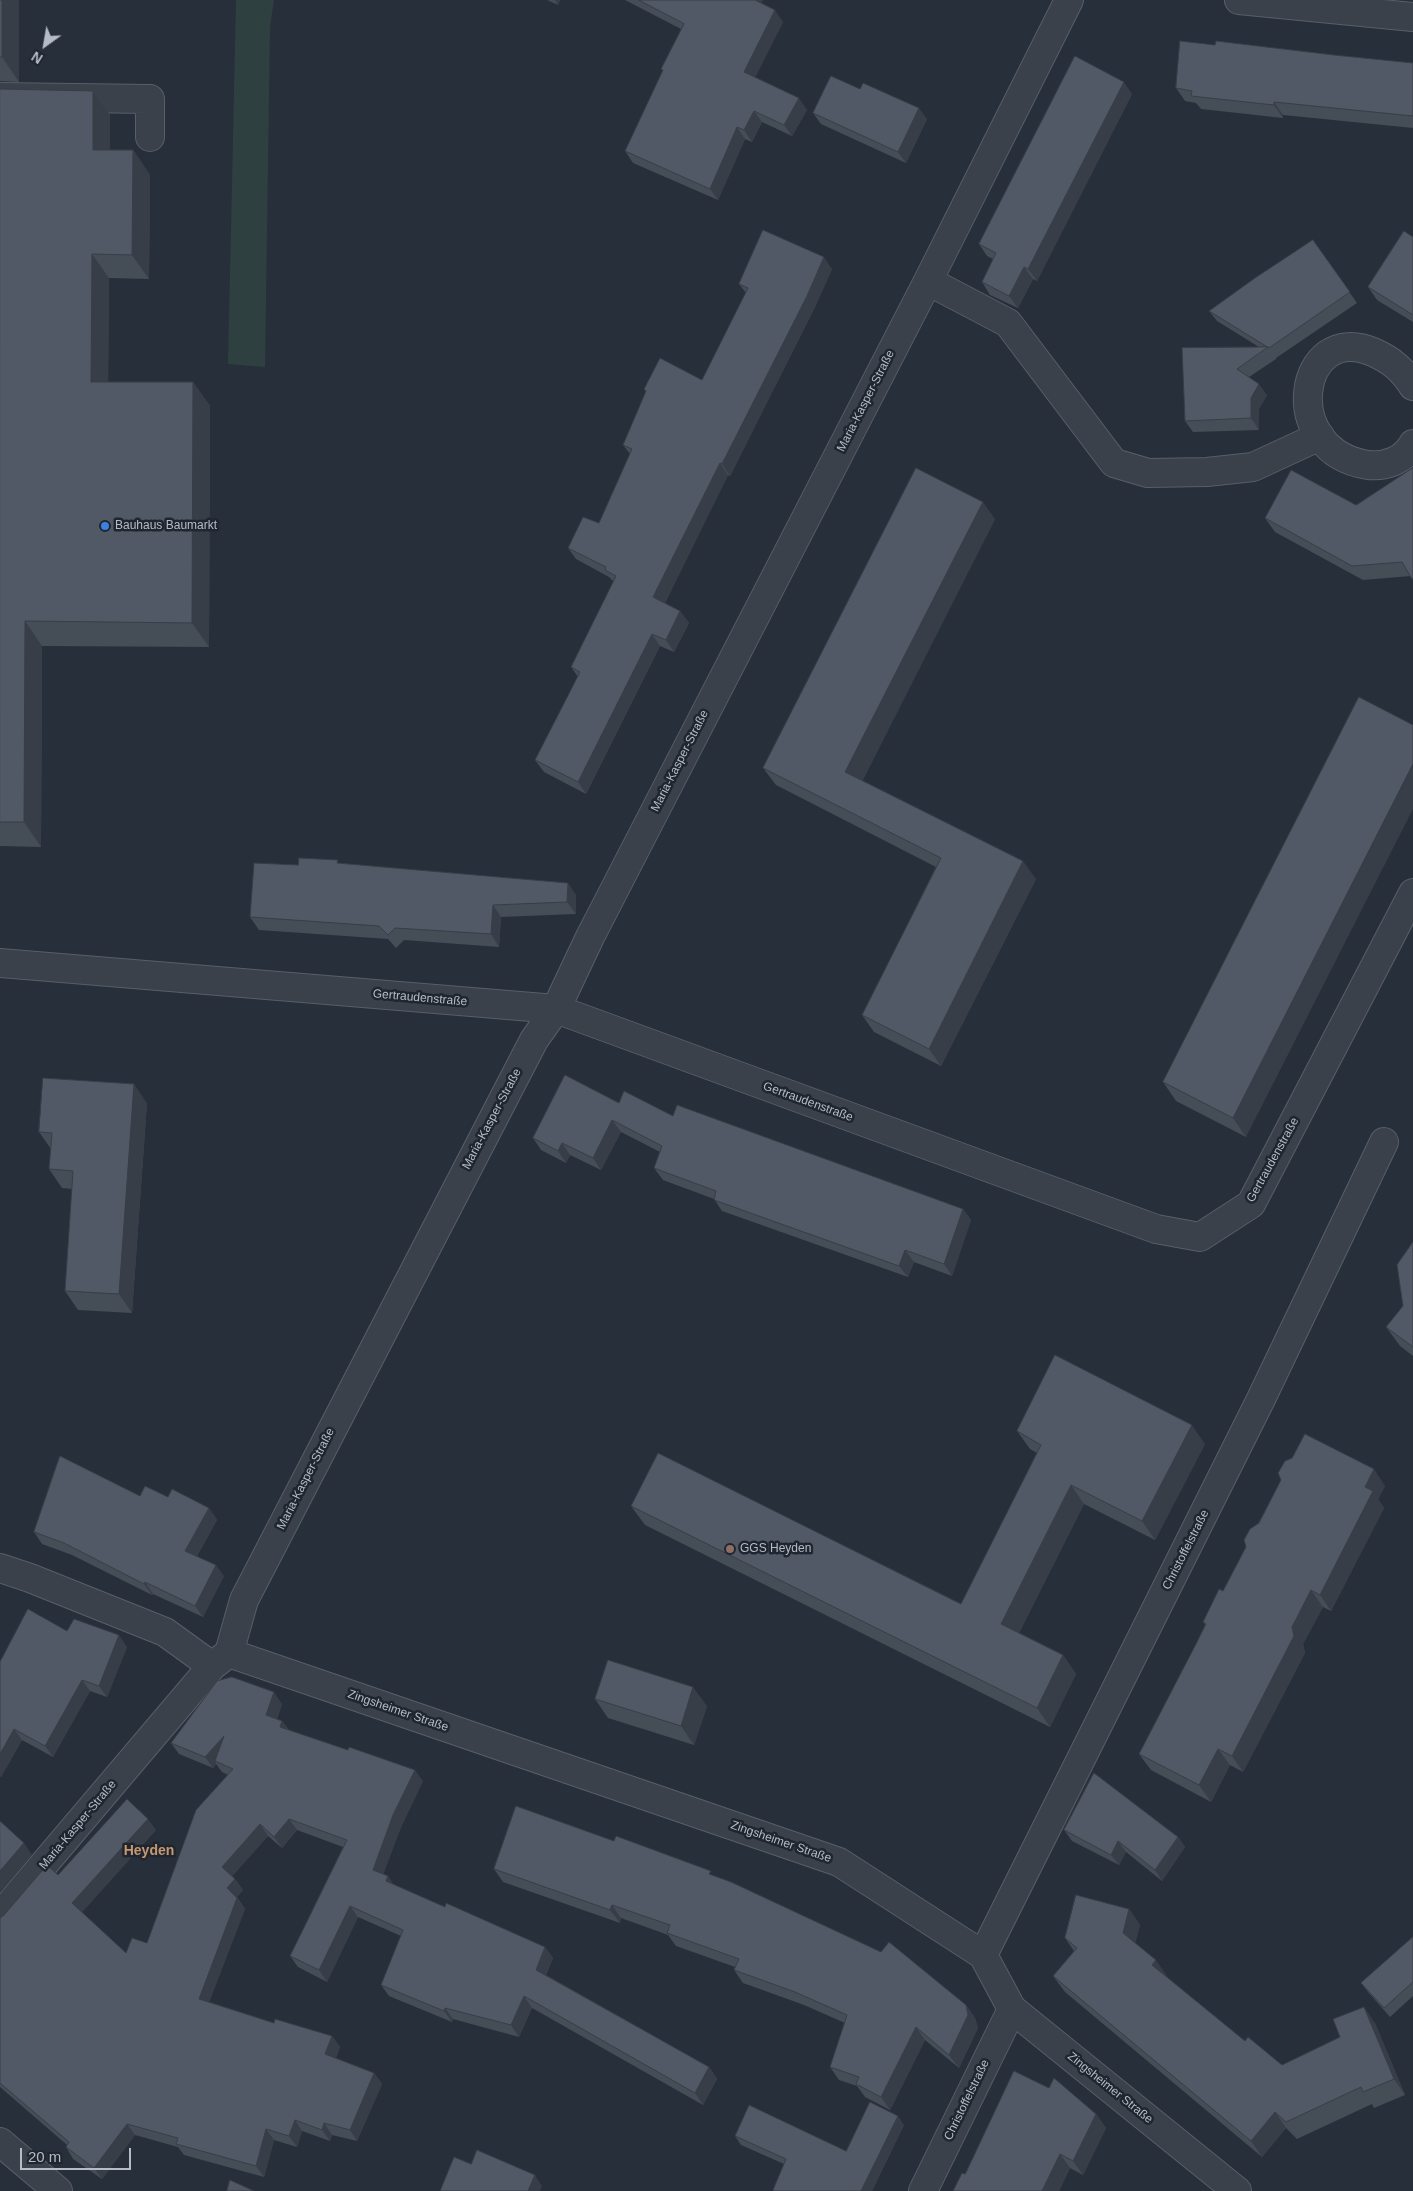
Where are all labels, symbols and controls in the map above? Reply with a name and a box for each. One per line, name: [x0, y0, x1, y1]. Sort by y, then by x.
north arrow: [20, 20, 70, 70]
text: N: [29, 48, 46, 67]
street label: Maria-Kasper-Straße: [834, 348, 898, 454]
place label: Bauhaus Baumarkt: [115, 519, 217, 533]
marker: Bauhaus Baumarkt: [99, 520, 111, 532]
street label: Maria-Kasper-Straße: [648, 708, 712, 814]
street label: Gertraudenstraße: [372, 987, 468, 1009]
street label: Maria-Kasper-Straße: [459, 1066, 525, 1172]
street label: Gertraudenstraße: [761, 1079, 855, 1125]
street label: Gertraudenstraße: [1244, 1115, 1302, 1205]
street label: Maria-Kasper-Straße: [274, 1426, 338, 1532]
street label: Christoffelstraße: [1160, 1508, 1212, 1592]
place label: GGS Heyden: [740, 1542, 811, 1556]
marker: GGS Heyden: [724, 1543, 736, 1555]
street label: Zingsheimer Straße: [346, 1687, 450, 1735]
street label: Maria-Kasper-Straße: [36, 1777, 120, 1873]
street label: Zingsheimer Straße: [729, 1818, 833, 1866]
district label: Heyden: [124, 1843, 174, 1859]
street label: Zingsheimer Straße: [1065, 2049, 1155, 2127]
street label: Christoffelstraße: [941, 2057, 993, 2143]
scale bar: [22, 2138, 134, 2170]
text: 20 m: [28, 2148, 61, 2165]

